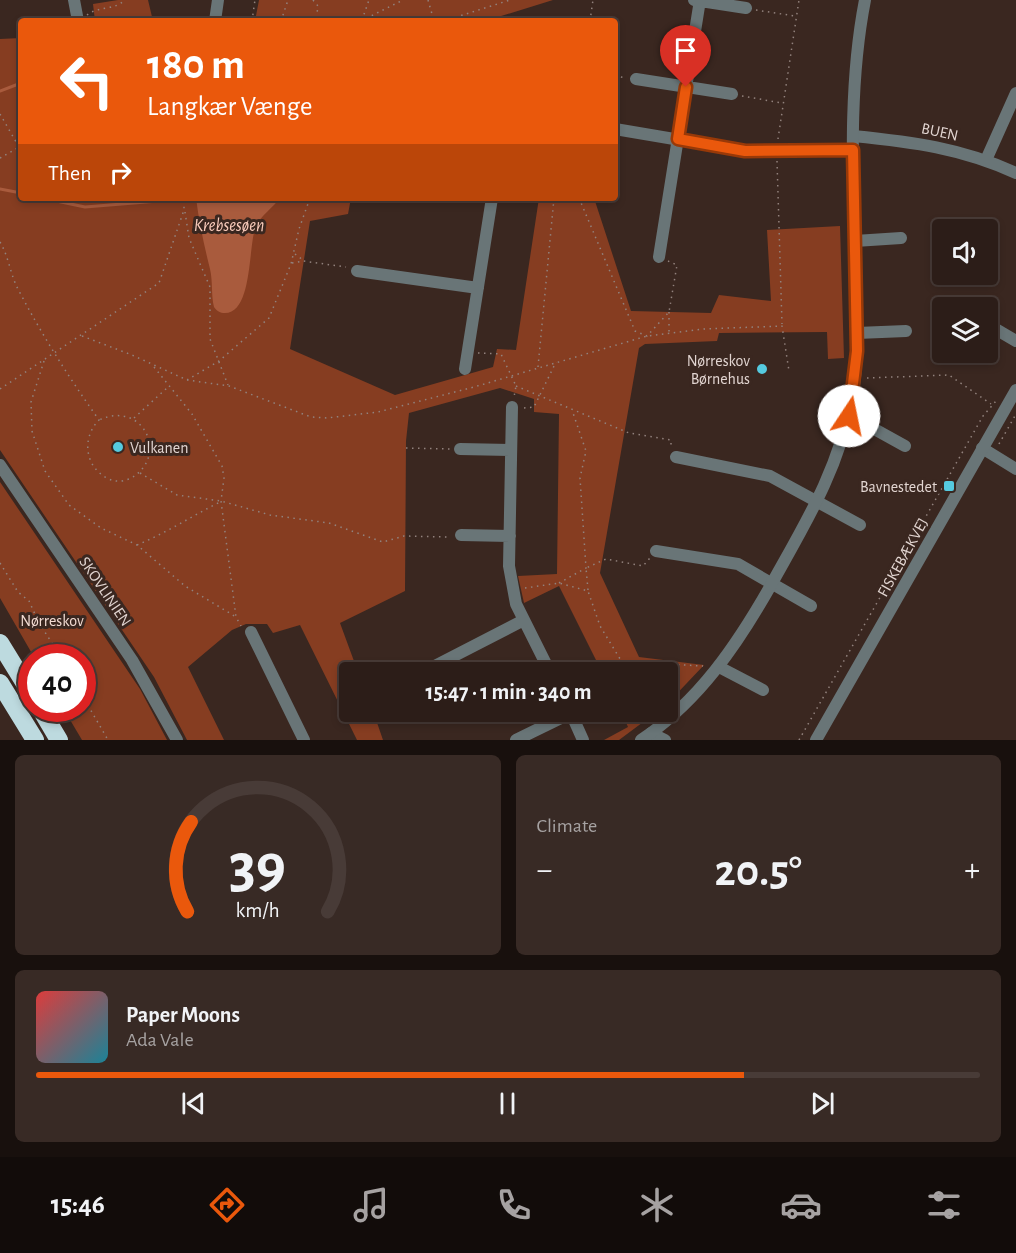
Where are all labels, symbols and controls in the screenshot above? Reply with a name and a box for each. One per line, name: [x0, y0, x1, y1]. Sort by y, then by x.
pin: [660, 25, 711, 87]
icon: arrive: [669, 34, 702, 67]
icon: left: [48, 42, 126, 120]
text: 180 m: [147, 44, 245, 86]
text: Langkær Vænge: [147, 93, 312, 120]
street label: BUEN: [920, 120, 960, 144]
icon: right: [104, 156, 137, 189]
text: Then: [48, 162, 92, 184]
water label: Krebsesøen: [194, 217, 264, 235]
map controls: [932, 219, 998, 363]
button: sound: [932, 219, 998, 285]
button: layers: [932, 297, 998, 363]
place label: Nørreskov Børnehus: [687, 353, 750, 387]
marker: Nørreskov Børnehus: [755, 362, 769, 376]
position arrow: [817, 384, 881, 448]
marker: Vulkanen: [111, 440, 125, 454]
place label: Vulkanen: [130, 440, 188, 456]
place label: Bavnestedet: [860, 479, 937, 495]
marker: Bavnestedet: [942, 479, 956, 493]
street label: FISKEBÆKVEJ: [875, 515, 931, 599]
street label: SKOVLINIEN: [76, 554, 134, 629]
park label: Nørreskov: [20, 613, 84, 629]
speed limit sign: 40: [18, 644, 96, 722]
text: 15:47 · 1 min · 340 m: [426, 681, 591, 703]
text: Climate: [537, 816, 597, 836]
text: 39: [229, 836, 286, 898]
text: 20.5°: [714, 849, 802, 894]
text: −: [537, 854, 552, 887]
text: +: [964, 854, 980, 887]
text: km/h: [236, 900, 280, 921]
text: Paper Moons: [126, 1004, 240, 1026]
text: Ada Vale: [126, 1030, 194, 1050]
icon: previous: [177, 1087, 210, 1120]
icon: pause: [491, 1087, 524, 1120]
icon: next: [806, 1087, 839, 1120]
icon: directions: [206, 1184, 248, 1226]
icon: music: [350, 1184, 392, 1226]
icon: phone: [493, 1184, 535, 1226]
icon: climate: [636, 1184, 678, 1226]
icon: car: [780, 1184, 822, 1226]
icon: filters: [923, 1184, 965, 1226]
text: 15:46: [51, 1191, 105, 1218]

